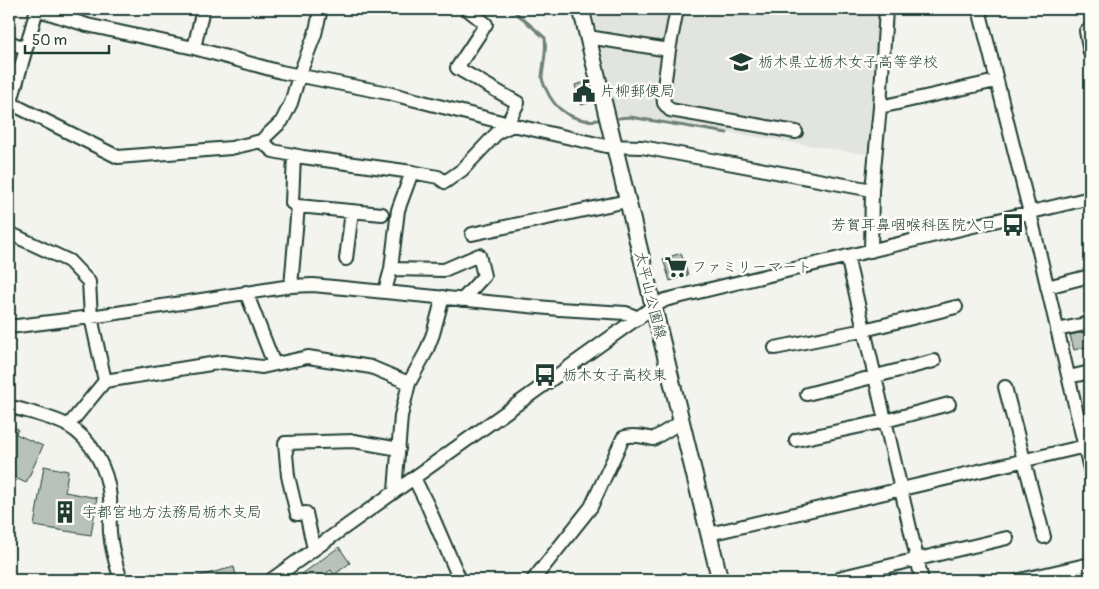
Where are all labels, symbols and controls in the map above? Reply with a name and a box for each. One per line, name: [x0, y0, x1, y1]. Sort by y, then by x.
scale bar: [25, 22, 109, 54]
text: 50 m: [32, 31, 67, 50]
school or university icon: 栃木県立栃木女子高等学校: [728, 49, 754, 75]
place label: 栃木県立栃木女子高等学校: [758, 53, 938, 72]
public building icon: 片柳郵便局: [571, 78, 597, 104]
place label: 片柳郵便局: [600, 82, 675, 101]
bus stop icon: 芳賀耳鼻咽喉科医院入口: [1000, 212, 1026, 238]
place label: 芳賀耳鼻咽喉科医院入口: [831, 216, 996, 235]
street label: 太平山公園線: [630, 249, 670, 341]
supermarket icon: ファミリーマート: [663, 254, 689, 280]
place label: ファミリーマート: [692, 258, 812, 277]
bus stop icon: 栃木女子高校東: [532, 362, 558, 388]
place label: 栃木女子高校東: [562, 366, 667, 385]
building icon: 宇都宮地方法務局栃木支局: [52, 499, 78, 525]
place label: 宇都宮地方法務局栃木支局: [82, 503, 262, 522]

